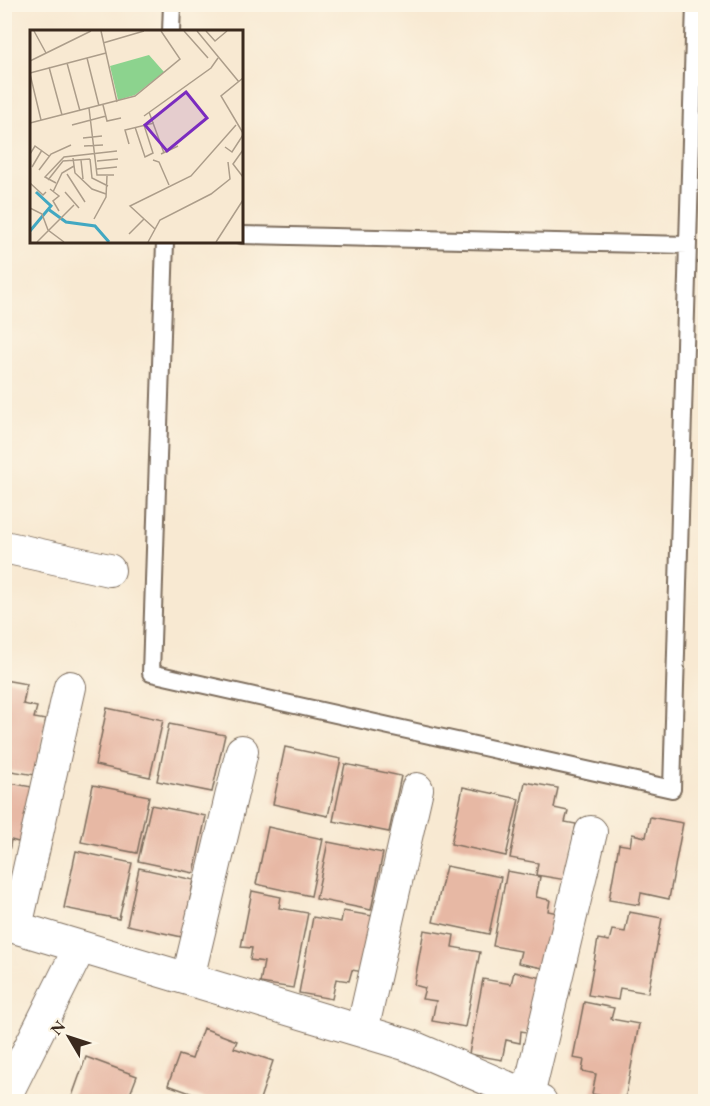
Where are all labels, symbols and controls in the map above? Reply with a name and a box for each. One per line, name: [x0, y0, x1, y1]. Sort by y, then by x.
inset map: [30, 30, 243, 243]
north arrow: [39, 1007, 99, 1067]
text: N: [45, 1016, 70, 1040]

